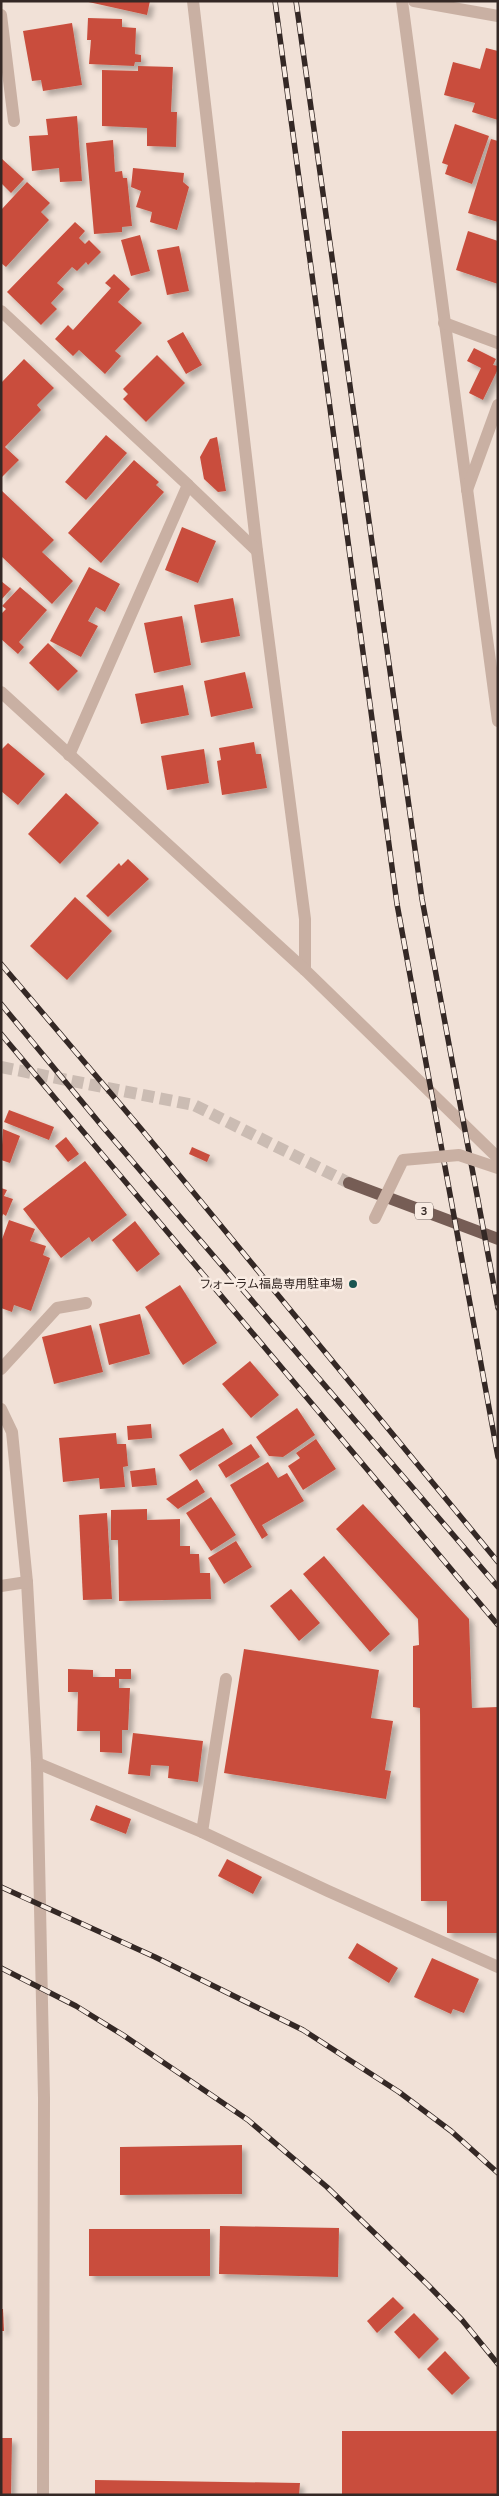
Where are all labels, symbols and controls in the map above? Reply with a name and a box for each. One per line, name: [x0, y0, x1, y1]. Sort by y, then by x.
road number: 3: [415, 1202, 433, 1220]
place label: フォーラム福島専用駐車場: [199, 1276, 343, 1292]
marker: フォーラム福島専用駐車場: [347, 1278, 359, 1290]

